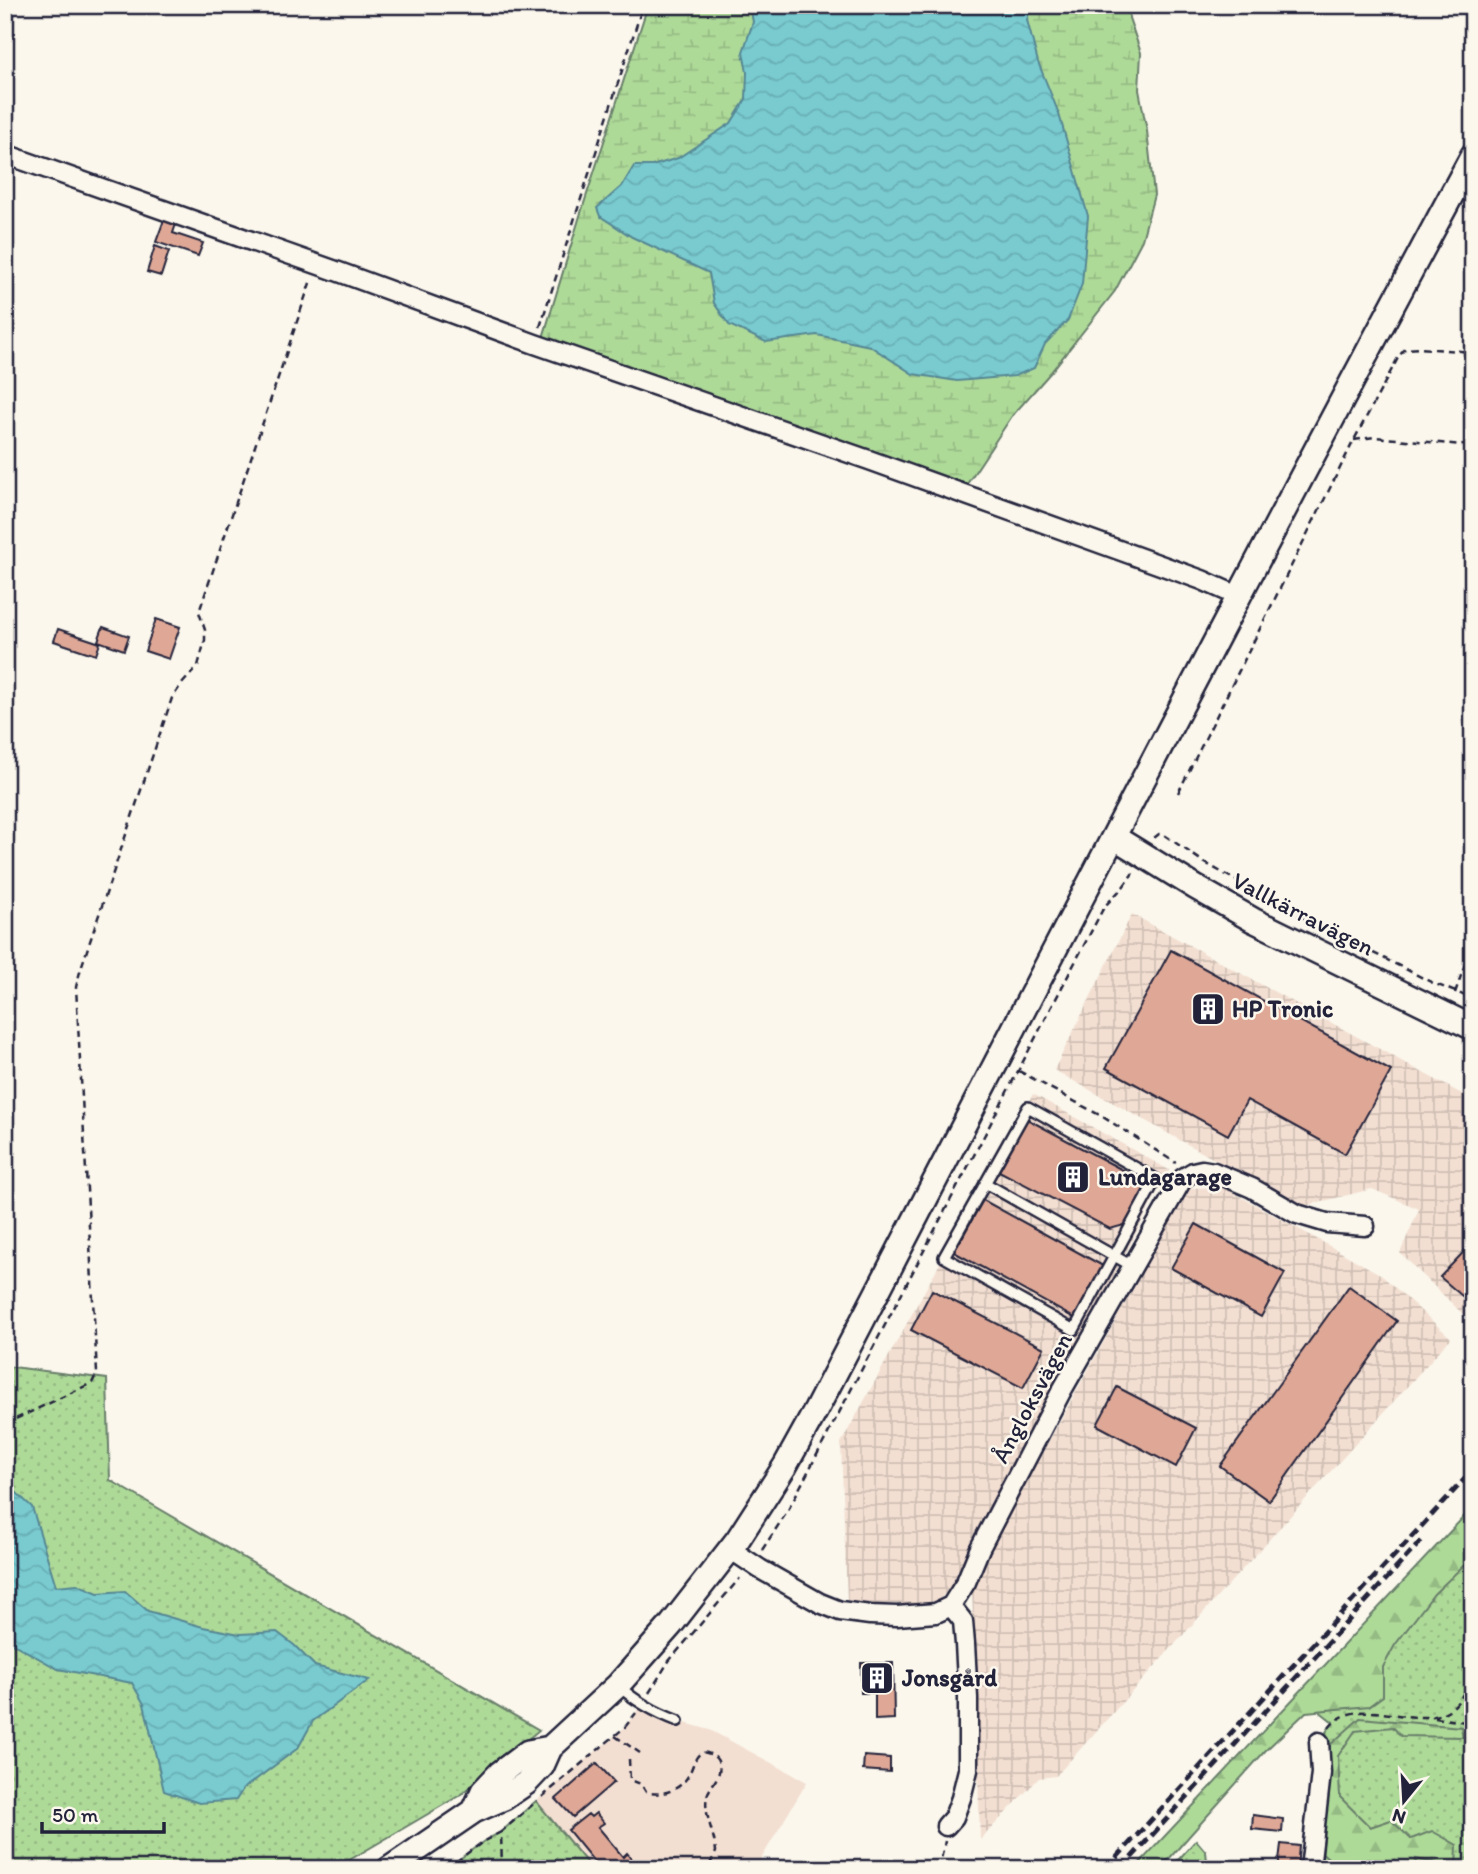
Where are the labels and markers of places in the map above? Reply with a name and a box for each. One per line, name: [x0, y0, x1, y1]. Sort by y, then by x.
building icon: HP Tronic: [1189, 990, 1227, 1028]
place label: HP Tronic: [1232, 994, 1333, 1023]
building icon: Lundagarage: [1054, 1158, 1092, 1196]
place label: Lundagarage: [1098, 1162, 1232, 1192]
building icon: Jonsgård: [858, 1659, 896, 1697]
place label: Jonsgård: [901, 1663, 997, 1693]

